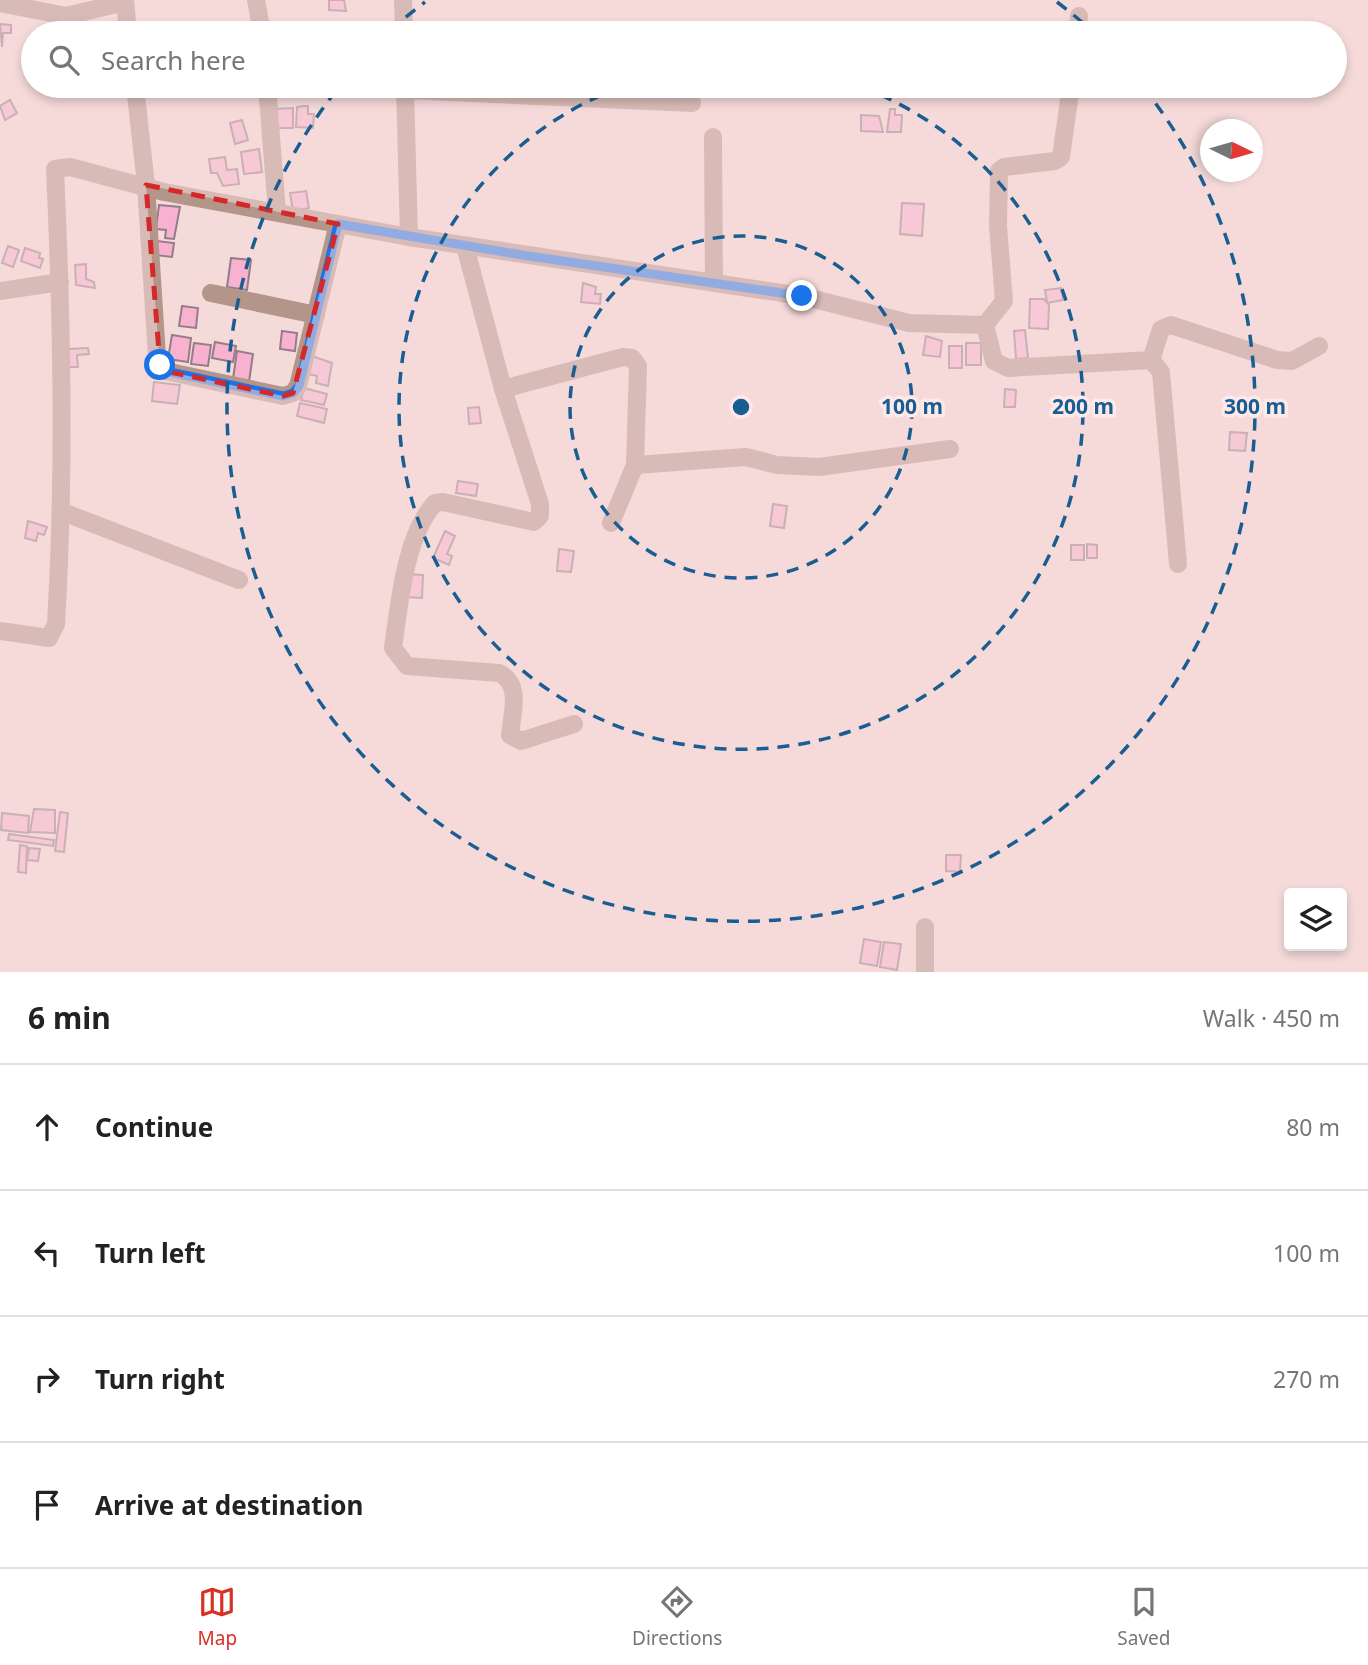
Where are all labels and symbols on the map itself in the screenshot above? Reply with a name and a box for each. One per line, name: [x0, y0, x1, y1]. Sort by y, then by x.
north arrow: [1200, 119, 1263, 182]
route end: [786, 280, 817, 311]
route start: [144, 349, 175, 380]
text: 100 m: [881, 392, 943, 420]
text: 200 m: [1052, 392, 1114, 420]
text: 300 m: [1224, 392, 1286, 420]
centre of rings: [729, 395, 753, 419]

